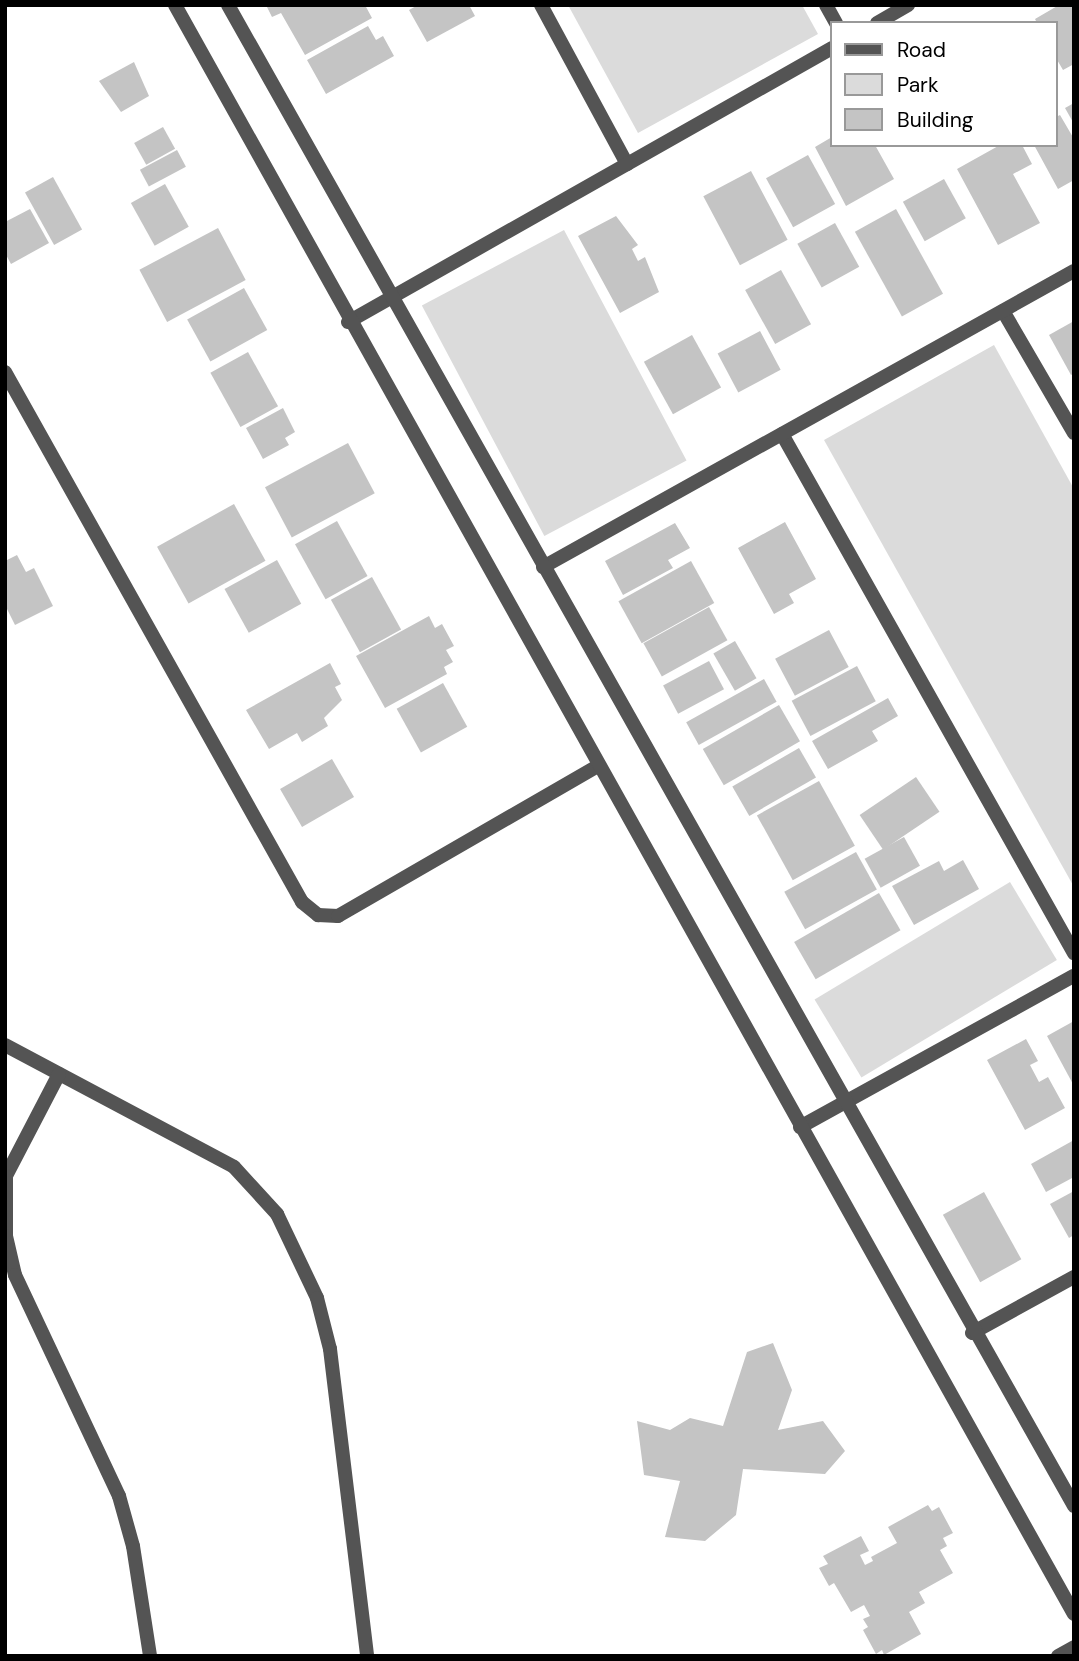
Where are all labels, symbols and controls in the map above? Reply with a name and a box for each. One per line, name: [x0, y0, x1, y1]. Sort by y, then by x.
legend: [830, 21, 1058, 147]
text: Road: [897, 36, 946, 64]
text: Park: [897, 71, 938, 99]
text: Building: [897, 106, 973, 134]

